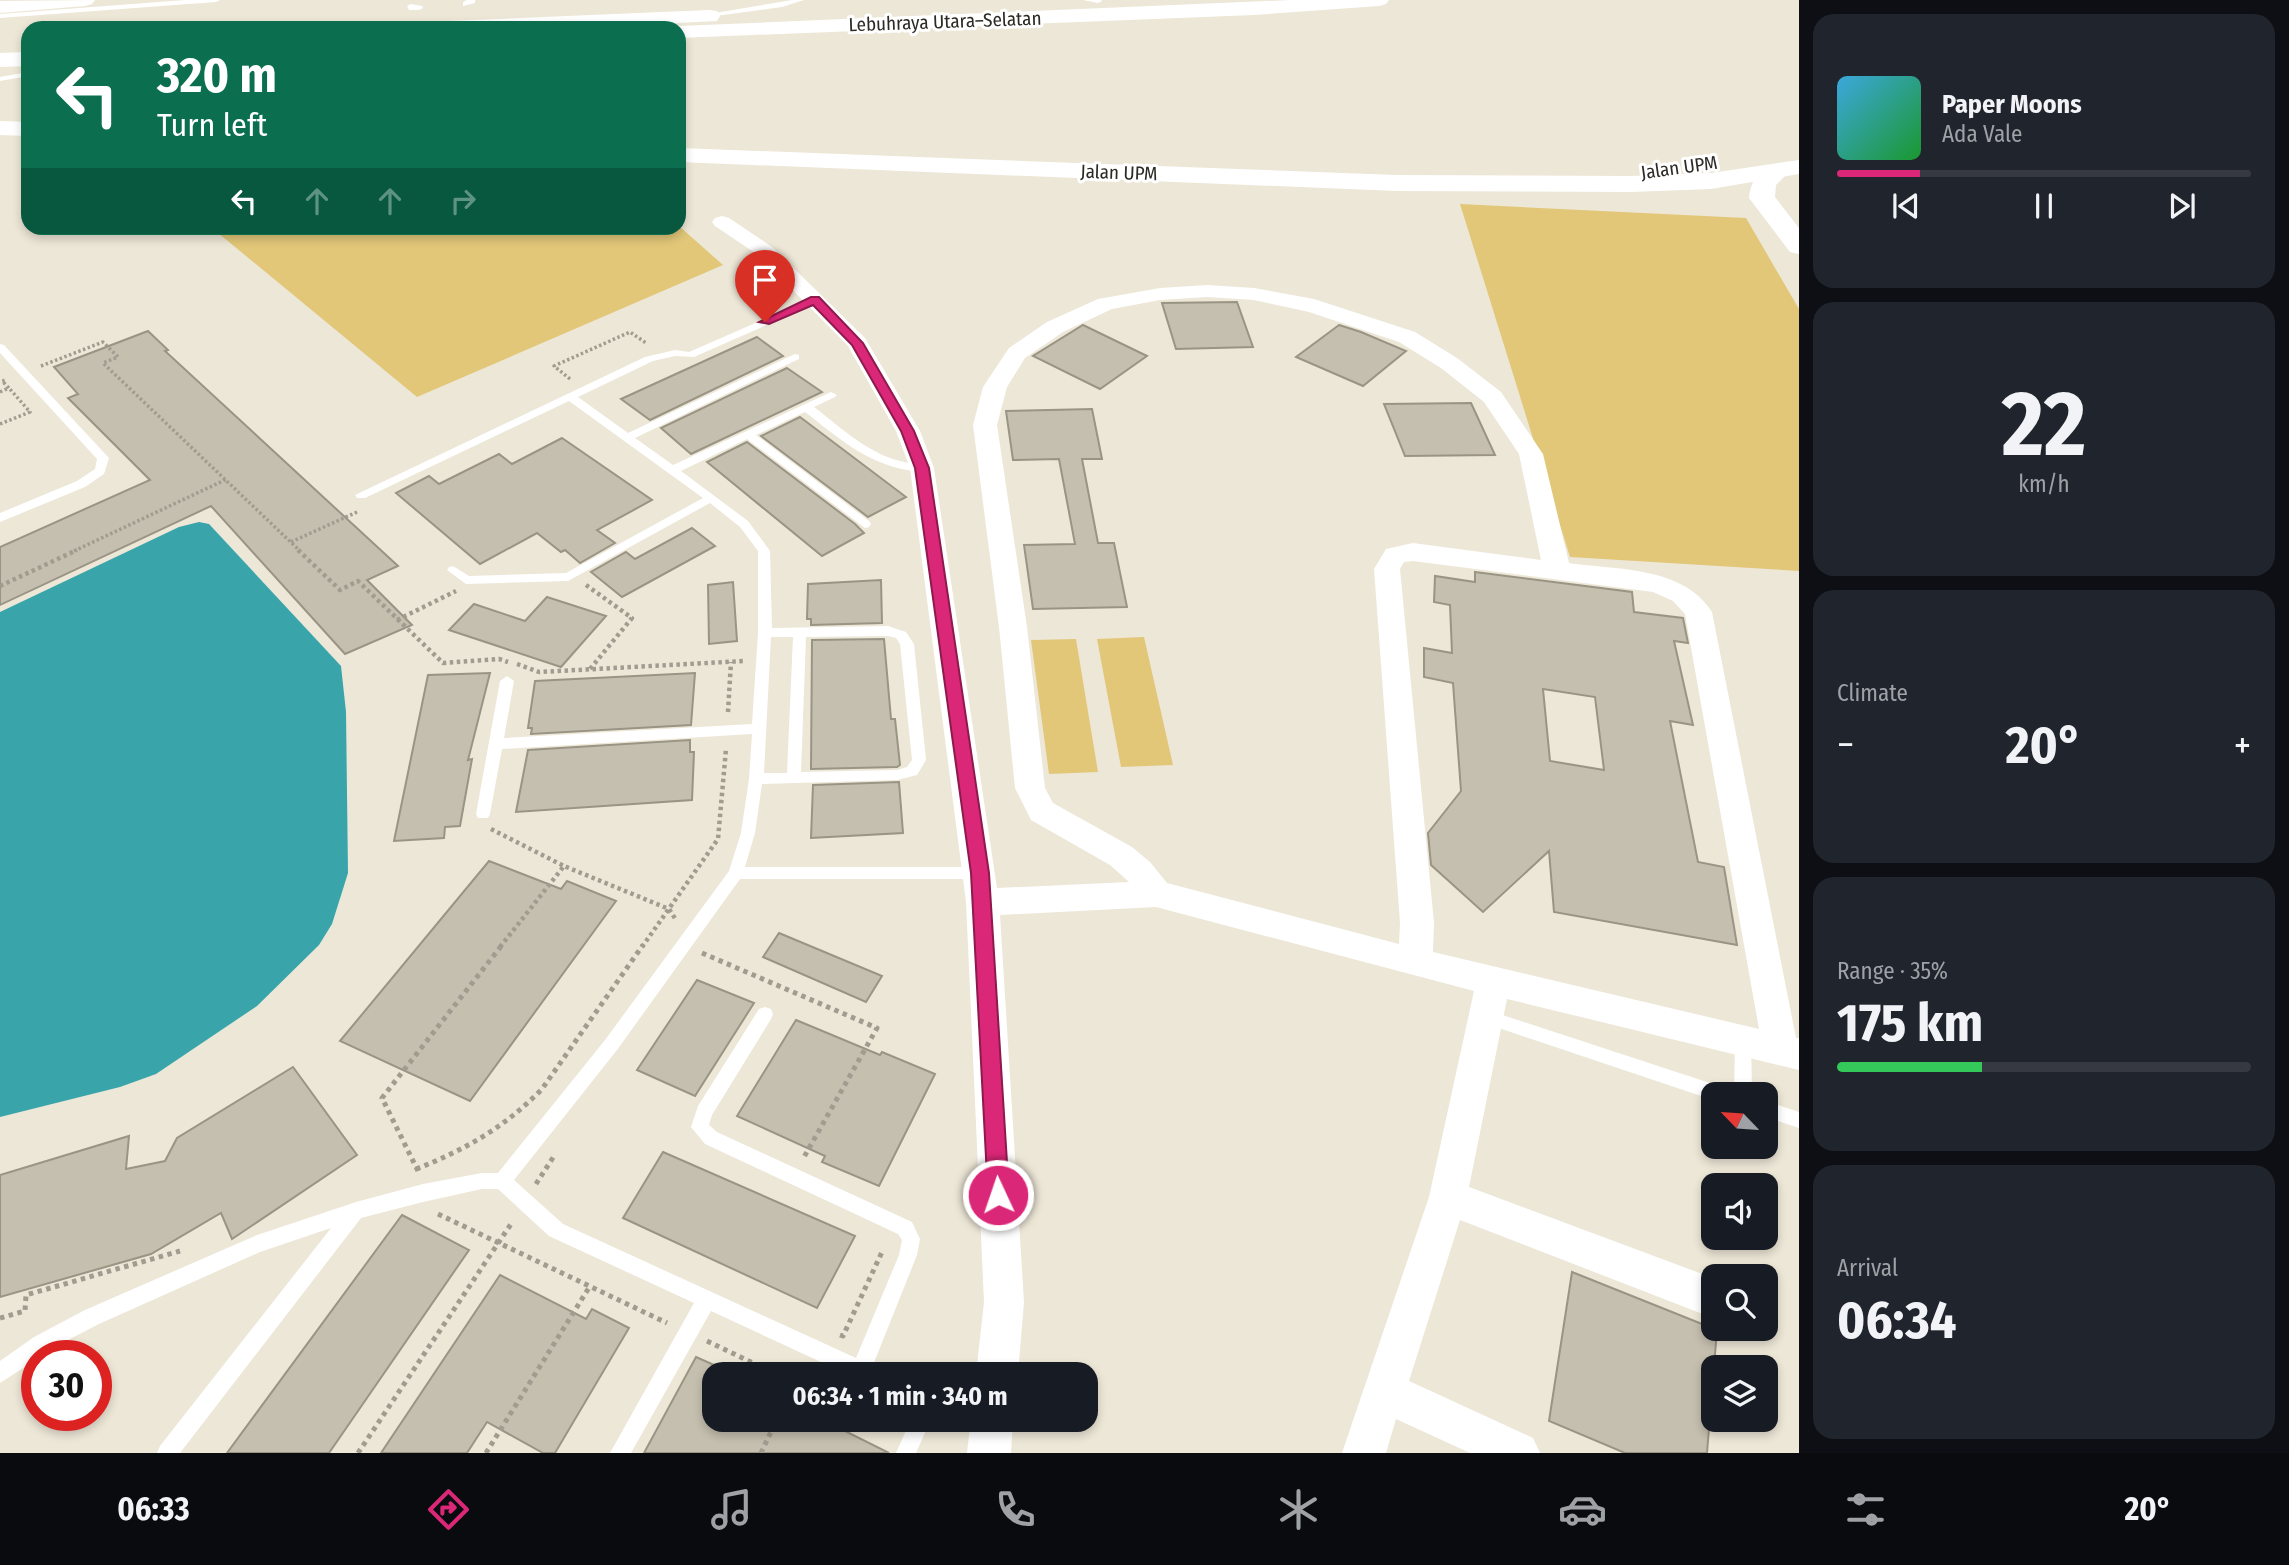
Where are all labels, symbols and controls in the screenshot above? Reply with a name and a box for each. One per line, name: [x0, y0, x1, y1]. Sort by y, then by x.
street label: Lebuhraya Utara–Selatan: [848, 7, 1042, 36]
text: 320 m: [157, 46, 277, 105]
icon: left: [42, 49, 133, 140]
text: Paper Moons: [1942, 89, 2082, 120]
text: Turn left: [157, 106, 267, 144]
text: Ada Vale: [1942, 120, 2022, 148]
street label: Jalan UPM: [1639, 151, 1719, 184]
street label: Jalan UPM: [1080, 160, 1158, 185]
icon: left: [225, 182, 263, 220]
icon: ahead: [298, 182, 336, 220]
icon: ahead: [371, 182, 409, 220]
icon: right: [444, 182, 482, 220]
icon: previous: [1887, 187, 1925, 225]
icon: pause: [2025, 187, 2063, 225]
icon: next: [2163, 187, 2201, 225]
pin: [735, 250, 795, 322]
icon: arrive: [746, 261, 784, 299]
text: 22: [2002, 370, 2086, 479]
text: km/h: [2018, 470, 2070, 498]
text: Climate: [1837, 679, 1908, 707]
text: 20°: [2006, 714, 2082, 777]
text: −: [1837, 722, 1854, 768]
text: +: [2234, 722, 2251, 768]
text: Range · 35%: [1837, 957, 1948, 985]
text: 175 km: [1837, 992, 1983, 1055]
north arrow: [1701, 1082, 1778, 1158]
map controls: [1701, 1082, 1778, 1432]
position arrow: [961, 1158, 1035, 1232]
button: sound: [1701, 1173, 1778, 1250]
text: Arrival: [1837, 1254, 1898, 1282]
button: search: [1701, 1264, 1778, 1341]
text: 06:34: [1837, 1289, 1957, 1352]
speed limit sign: 30: [21, 1340, 112, 1431]
button: layers: [1701, 1355, 1778, 1432]
text: 06:34 · 1 min · 340 m: [793, 1381, 1007, 1412]
icon: directions: [424, 1485, 473, 1534]
icon: music: [707, 1485, 756, 1534]
icon: phone: [991, 1485, 1040, 1534]
icon: climate: [1274, 1485, 1323, 1534]
icon: car: [1558, 1485, 1607, 1534]
icon: filters: [1841, 1485, 1890, 1534]
text: 06:33: [117, 1490, 190, 1528]
text: 20°: [2124, 1490, 2172, 1528]

